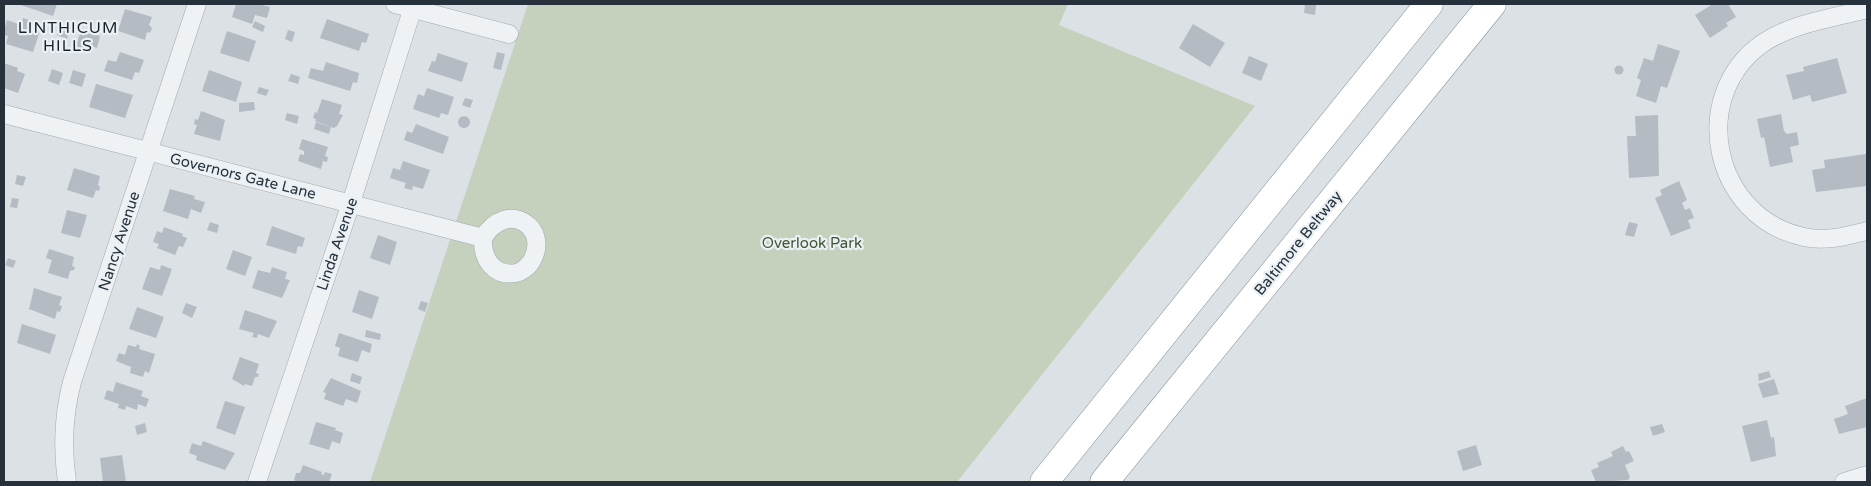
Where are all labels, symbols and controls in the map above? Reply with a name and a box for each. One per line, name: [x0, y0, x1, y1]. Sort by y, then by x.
district label: LINTHICUM HILLS: [18, 18, 118, 56]
street label: Governors Gate Lane: [168, 149, 318, 203]
street label: Baltimore Beltway: [1250, 187, 1346, 299]
street label: Nancy Avenue: [94, 189, 144, 293]
street label: Linda Avenue: [313, 195, 361, 293]
park label: Overlook Park: [762, 234, 862, 252]

